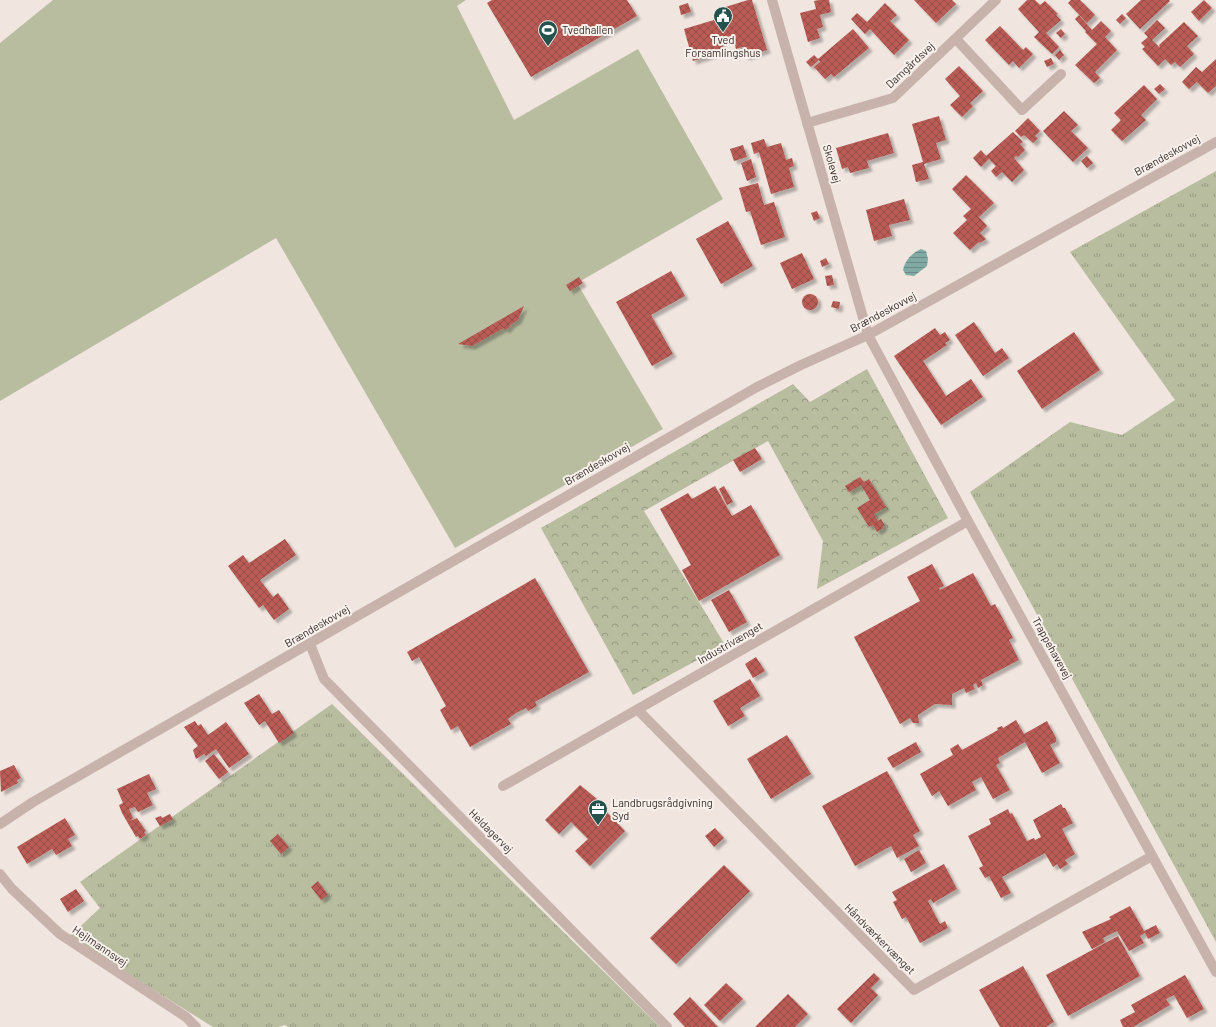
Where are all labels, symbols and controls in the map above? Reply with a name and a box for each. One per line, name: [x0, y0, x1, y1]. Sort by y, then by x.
public building icon: Tved Forsamlingshus: [712, 5, 734, 33]
sports icon: Tvedhallen: [537, 19, 559, 47]
place label: Tvedhallen: [562, 23, 613, 36]
place label: Tved Forsamlingshus: [685, 33, 761, 59]
street label: Damgårdsvej: [883, 39, 937, 90]
street label: Brændeskovvej: [1132, 131, 1202, 178]
street label: Skolevej: [821, 143, 844, 185]
street label: Brændeskovvej: [848, 289, 918, 334]
street label: Brændeskovvej: [562, 440, 632, 487]
street label: Brændeskovvej: [282, 602, 352, 649]
street label: Trappehavevej: [1030, 614, 1075, 681]
street label: Industrivænget: [695, 619, 764, 666]
place label: Landbrugsrådgivning Syd: [612, 796, 713, 822]
office icon: Landbrugsrådgivning Syd: [587, 798, 609, 826]
street label: Heldagervej: [467, 806, 516, 855]
street label: Håndværkervænget: [842, 901, 918, 977]
street label: Hejlmannsvej: [70, 922, 130, 969]

